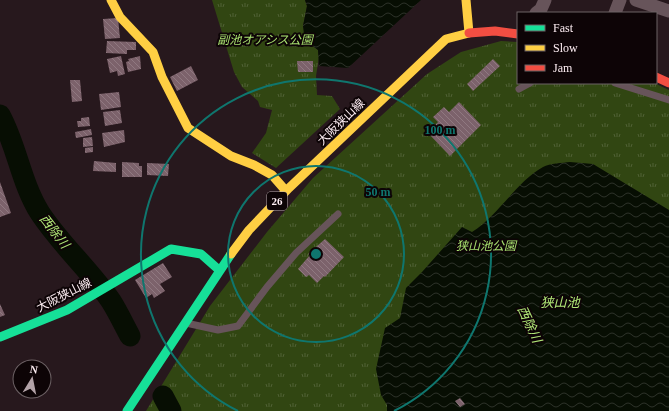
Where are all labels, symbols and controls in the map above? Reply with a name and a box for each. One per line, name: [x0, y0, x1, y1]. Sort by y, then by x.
legend: [517, 12, 657, 84]
text: Fast: [553, 21, 574, 35]
park label: 副池オアシス公園: [217, 33, 315, 47]
text: Slow: [553, 41, 578, 55]
text: Jam: [553, 61, 573, 75]
street label: 大阪狭山線: [315, 96, 367, 148]
text: 100 m: [425, 123, 456, 137]
text: 50 m: [366, 185, 391, 199]
road number: 26: [267, 192, 287, 210]
water label: 西除川: [37, 211, 74, 253]
park label: 狭山池公園: [456, 239, 518, 253]
centre of rings: [309, 247, 323, 261]
street label: 大阪狭山線: [34, 275, 94, 315]
water label: 狭山池: [540, 295, 581, 310]
water label: 西除川: [515, 303, 545, 347]
north arrow: [12, 359, 52, 399]
text: N: [29, 363, 39, 376]

